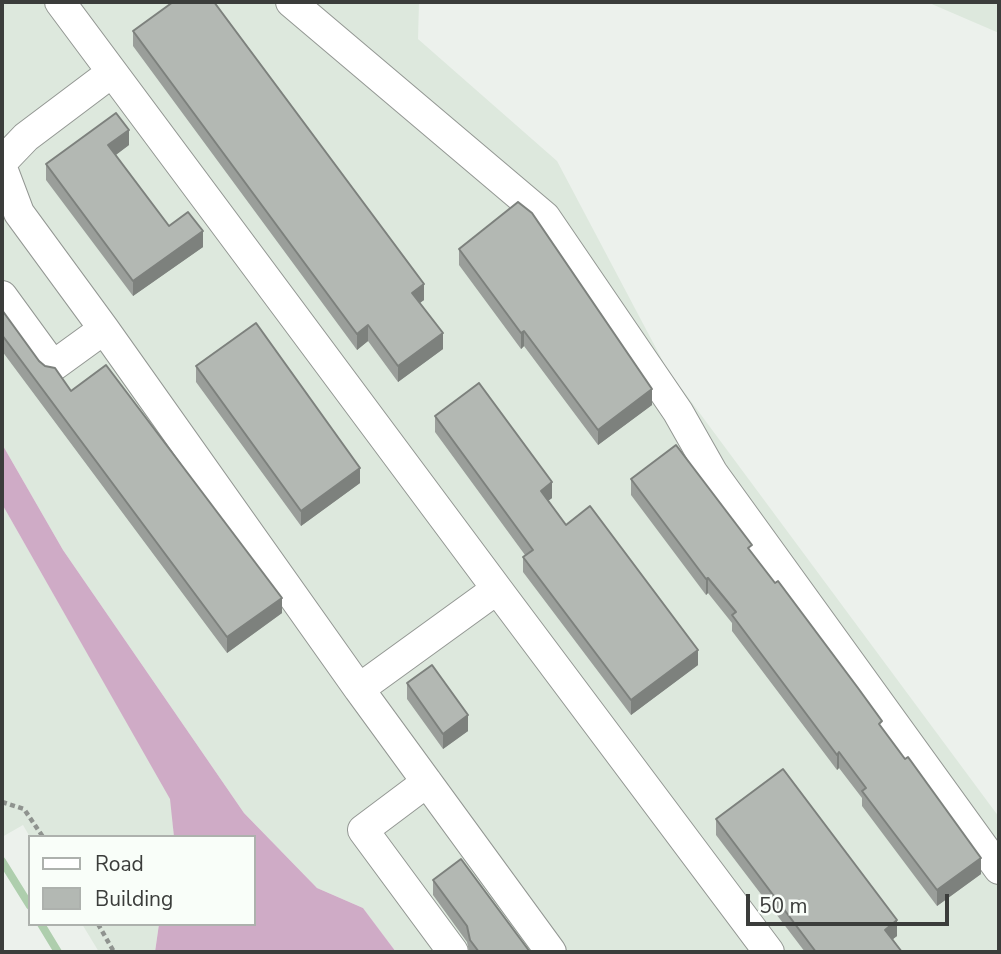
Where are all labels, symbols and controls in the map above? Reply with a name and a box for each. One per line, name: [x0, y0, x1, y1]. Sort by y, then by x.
legend: [28, 835, 256, 926]
text: Road: [95, 850, 144, 878]
scale bar: [749, 880, 952, 924]
text: Building: [95, 885, 173, 913]
text: 50 m: [759, 892, 808, 920]

